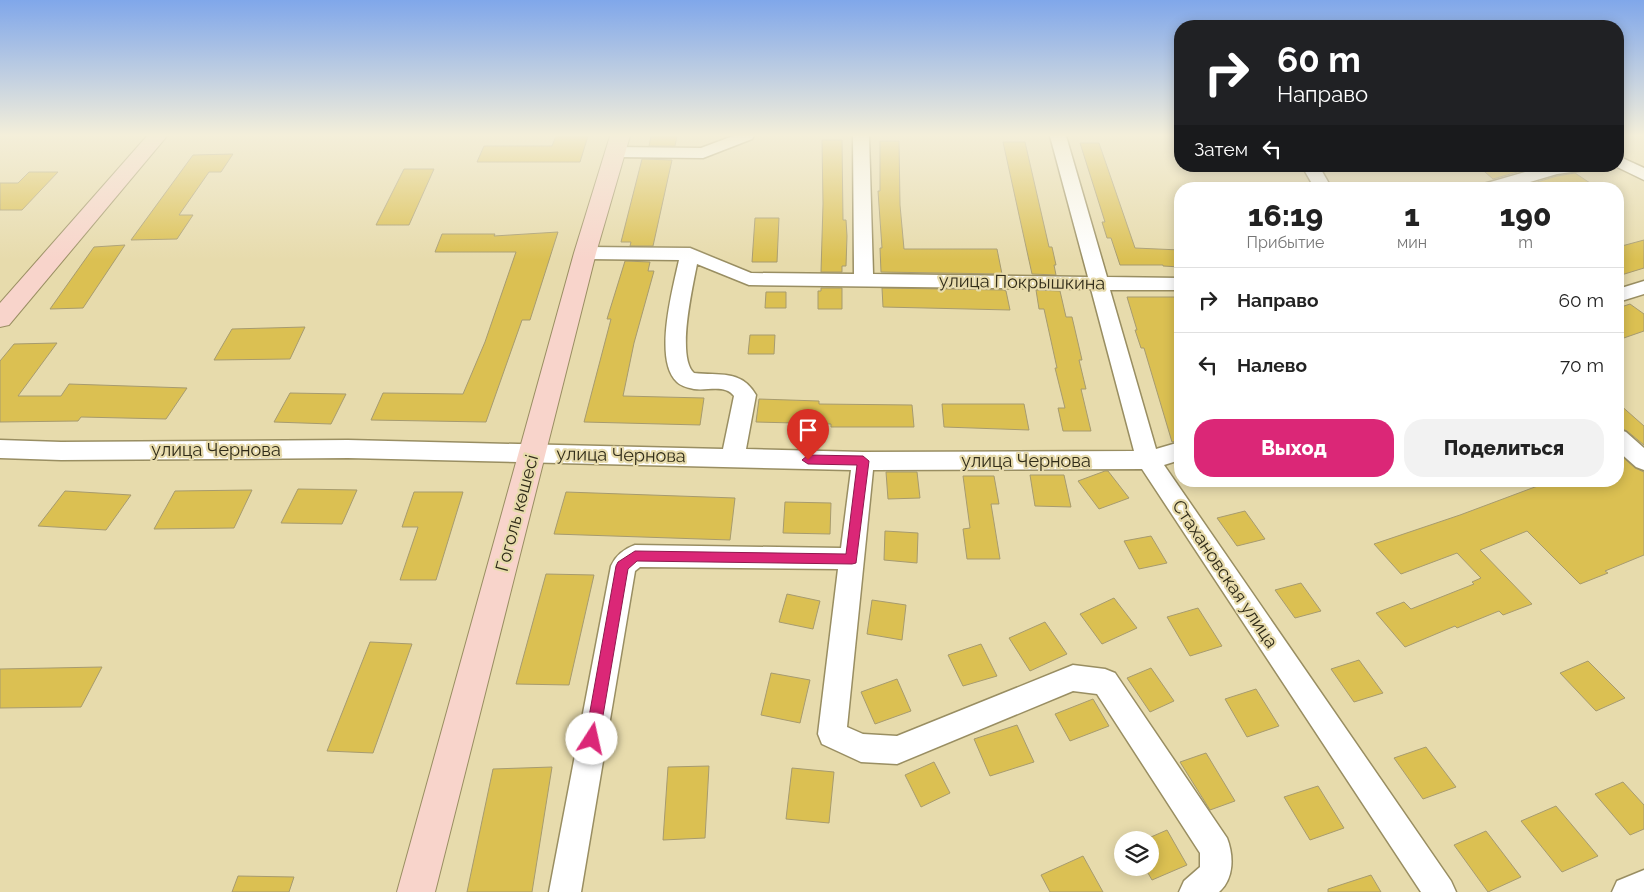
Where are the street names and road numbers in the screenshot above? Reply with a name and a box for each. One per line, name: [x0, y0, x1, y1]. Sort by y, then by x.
street label: улица Покрышкина: [939, 270, 1105, 293]
street label: улица Чернова: [151, 439, 281, 460]
street label: улица Чернова: [556, 443, 686, 466]
street label: улица Чернова: [961, 450, 1091, 471]
street label: Гоголь көшесі: [491, 452, 542, 574]
street label: Стахановская улица: [1168, 496, 1283, 652]

